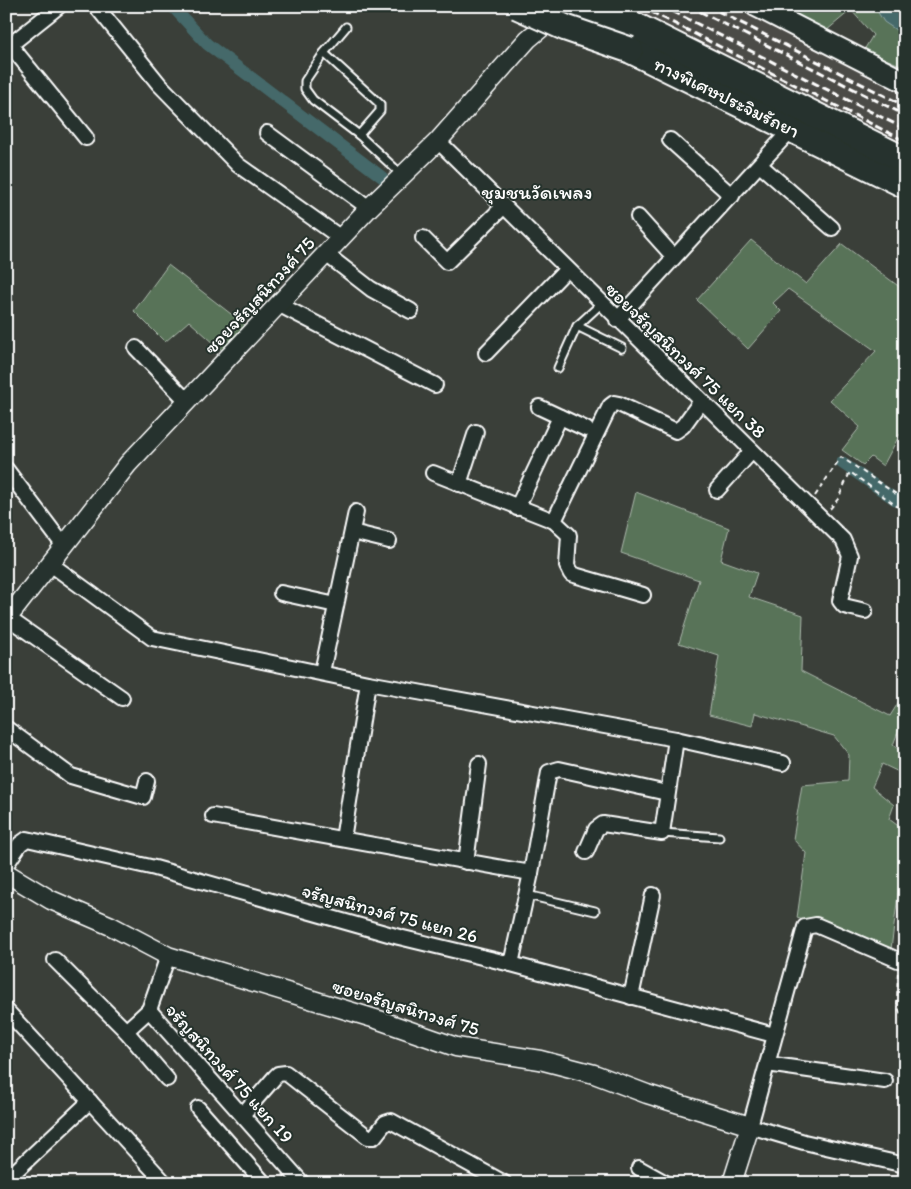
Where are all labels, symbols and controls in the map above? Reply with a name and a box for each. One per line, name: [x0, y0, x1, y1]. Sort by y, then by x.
street label: ทางพิเศษประจิมรัถยา: [650, 52, 803, 143]
district label: ชุมชนวัดเพลง: [482, 180, 592, 205]
street label: ซอยจรัญสนิทวงศ์ 75: [199, 232, 320, 359]
street label: ซอยจรัญสนิทวงศ์ 75 แยก 38: [601, 278, 771, 443]
street label: จรัญสนิทวงศ์ 75 แยก 26: [299, 879, 480, 948]
street label: ซอยจรัญสนิทวงศ์ 75: [330, 974, 482, 1041]
street label: จรัญสนิทวงศ์ 75 แยก 19: [161, 999, 298, 1148]

